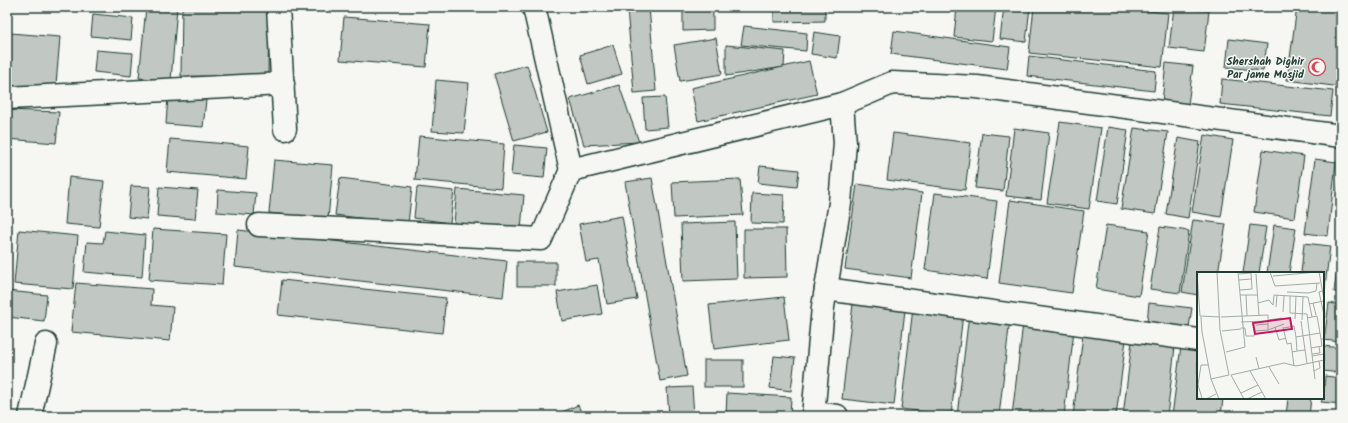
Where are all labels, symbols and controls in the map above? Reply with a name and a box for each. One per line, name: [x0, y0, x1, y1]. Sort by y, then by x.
place label: Shershah Dighir Par jame Mosjid: [1227, 53, 1305, 84]
mosque icon: Shershah Dighir Par jame Mosjid: [1307, 57, 1327, 77]
inset map: [1197, 272, 1324, 399]

